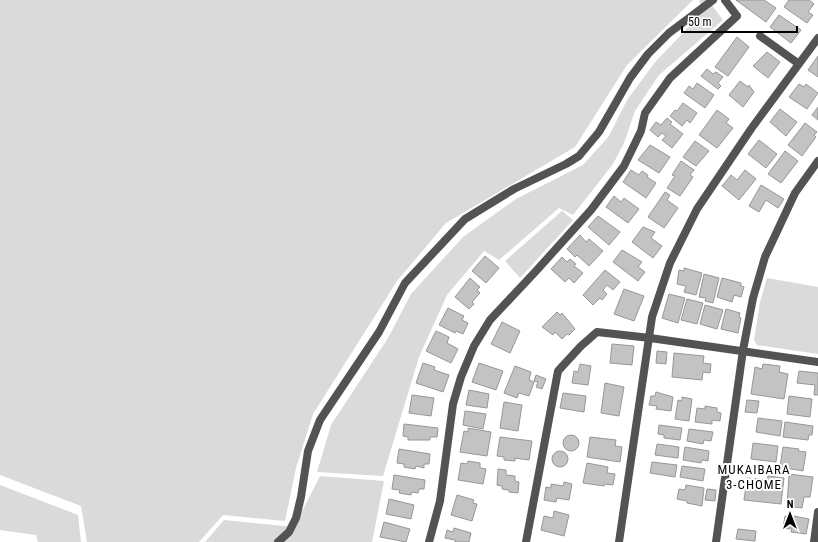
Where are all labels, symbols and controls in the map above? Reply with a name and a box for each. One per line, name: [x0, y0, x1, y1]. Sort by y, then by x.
scale bar: [682, 8, 797, 34]
text: 50 m: [688, 15, 712, 29]
district label: MUKAIBARA 3-CHOME: [718, 462, 790, 492]
north arrow: [770, 494, 810, 534]
text: N: [787, 498, 794, 511]

